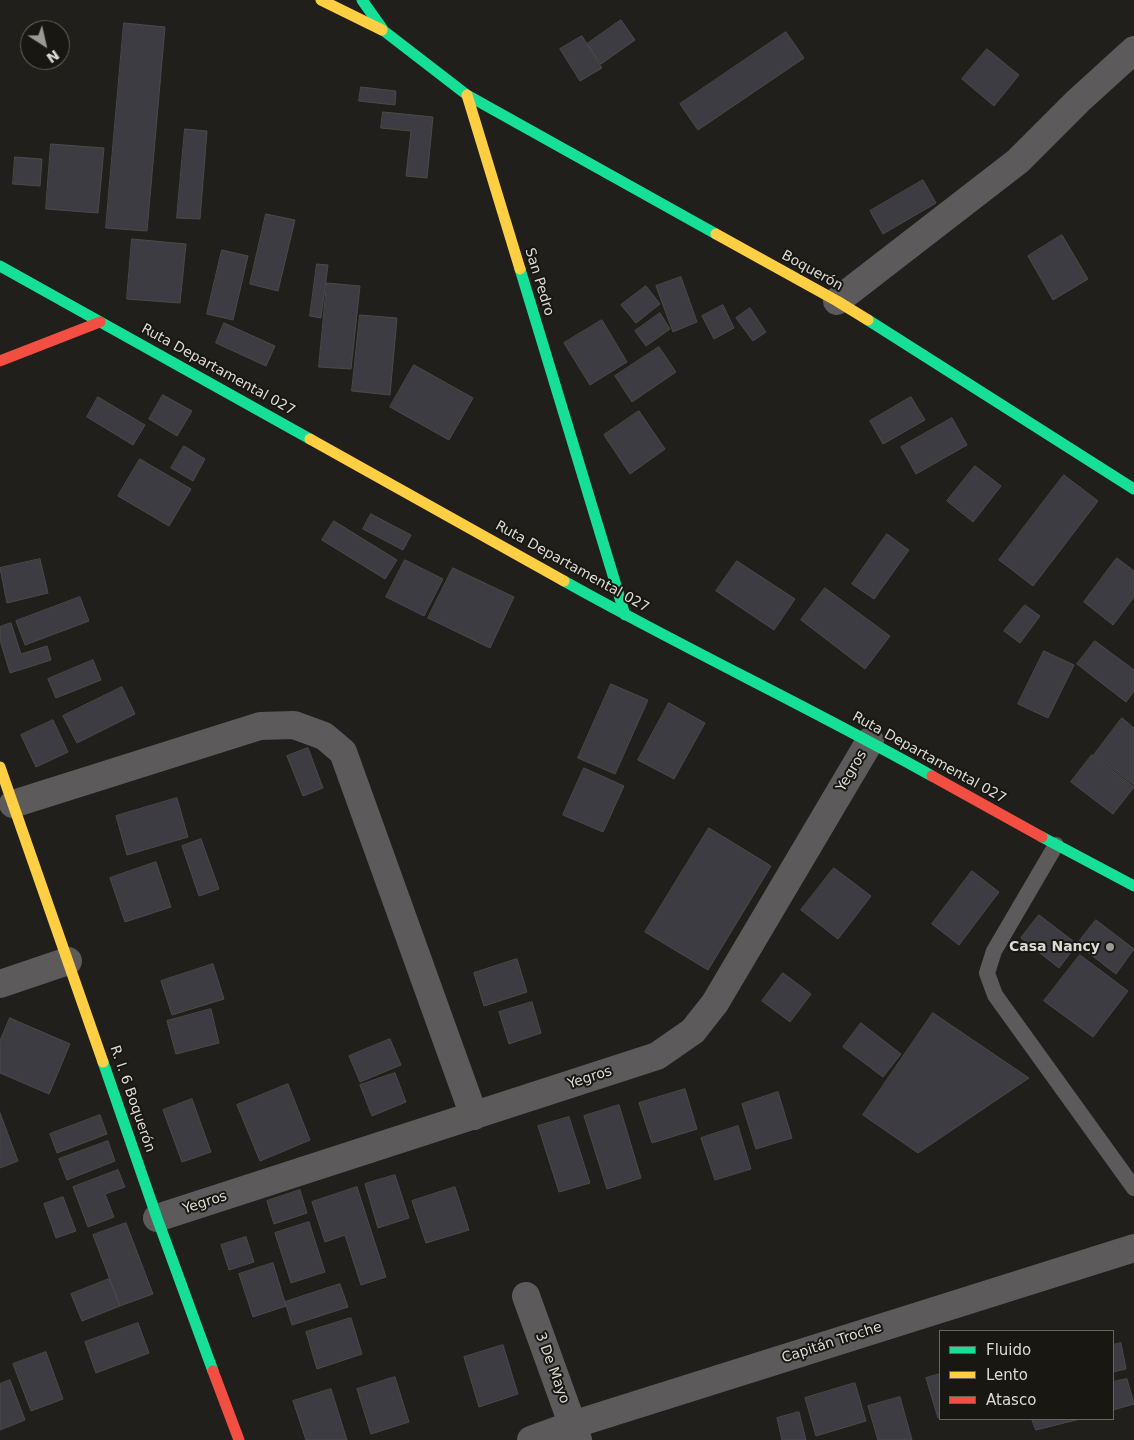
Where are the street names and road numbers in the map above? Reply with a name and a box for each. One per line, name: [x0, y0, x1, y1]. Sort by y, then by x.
street label: San Pedro: [521, 246, 557, 318]
street label: Boquerón: [778, 247, 846, 295]
street label: Ruta Departamental 027: [138, 321, 298, 419]
street label: Ruta Departamental 027: [492, 518, 652, 616]
street label: Ruta Departamental 027: [849, 709, 1009, 807]
street label: Yegros: [833, 747, 871, 795]
street label: R. I. 6 Boquerón: [106, 1043, 158, 1155]
street label: Yegros: [566, 1063, 614, 1093]
street label: Yegros: [181, 1188, 229, 1218]
street label: Capitán Troche: [780, 1319, 884, 1367]
street label: 3 De Mayo: [531, 1330, 573, 1406]

